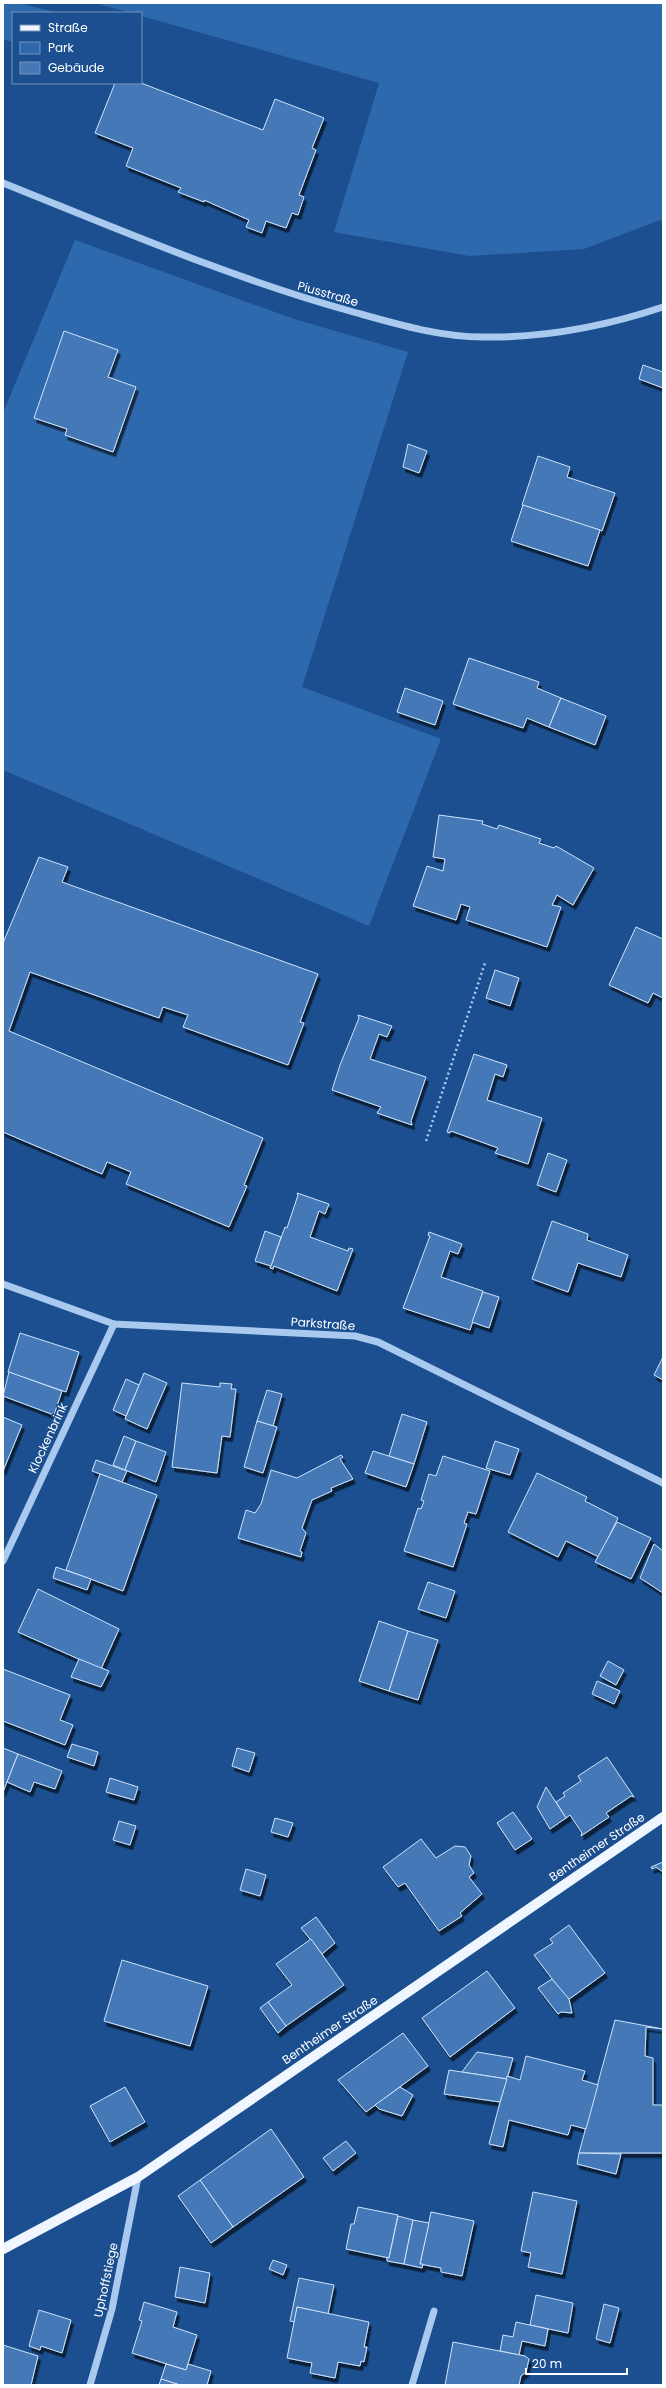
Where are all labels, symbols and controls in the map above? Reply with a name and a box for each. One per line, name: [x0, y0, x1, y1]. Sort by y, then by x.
legend: [12, 12, 142, 84]
text: Straße: [48, 19, 88, 36]
text: Park: [48, 39, 75, 56]
text: Gebäude: [48, 59, 104, 76]
street label: Piusstraße: [296, 277, 361, 310]
street label: Parkstraße: [290, 1313, 356, 1334]
street label: Klockenbrink: [24, 1399, 72, 1476]
street label: Bentheimer Straße: [546, 1808, 648, 1885]
street label: Bentheimer Straße: [279, 1991, 381, 2068]
street label: Uphoffstiege: [89, 2241, 122, 2319]
scale bar: [526, 2350, 627, 2376]
text: 20 m: [532, 2355, 562, 2372]

